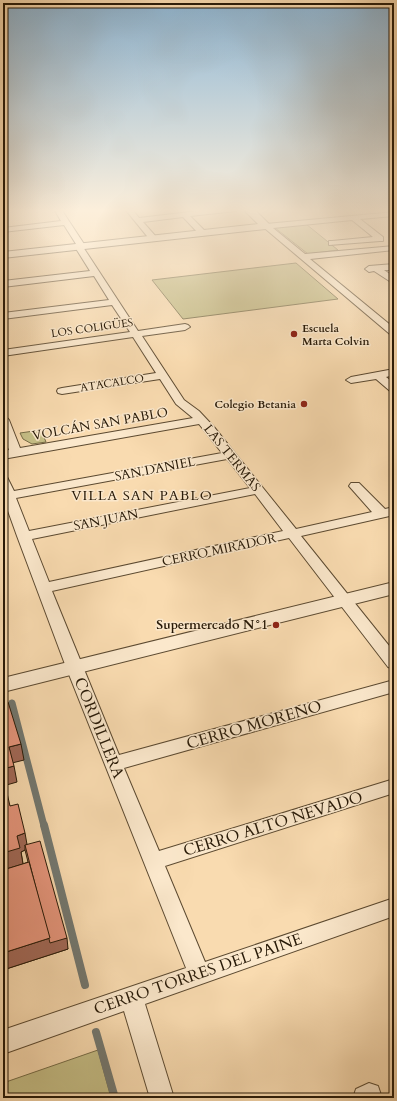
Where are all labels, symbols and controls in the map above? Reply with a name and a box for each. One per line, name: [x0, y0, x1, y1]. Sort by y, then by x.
street label: LOS COLIGÜES: [50, 315, 135, 341]
place label: Escuela Marta Colvin: [302, 321, 370, 349]
marker: Escuela Marta Colvin: [289, 329, 299, 339]
street label: ATACALCO: [79, 371, 145, 395]
place label: Colegio Betania: [214, 397, 297, 412]
marker: Colegio Betania: [299, 399, 309, 409]
street label: VOLCÁN SAN PABLO: [31, 403, 169, 445]
street label: LAS TERMAS: [199, 421, 265, 495]
street label: SAN DANIEL: [113, 452, 197, 486]
district label: VILLA SAN PABLO: [71, 486, 213, 505]
street label: SAN JUAN: [72, 505, 140, 535]
street label: CERRO MIRADOR: [160, 529, 278, 571]
place label: Supermercado N°1: [156, 616, 268, 634]
marker: Supermercado N°1: [271, 620, 281, 630]
street label: CORDILLERA: [69, 674, 130, 782]
street label: CERRO MORENO: [184, 695, 324, 755]
street label: CERRO ALTO NEVADO: [180, 786, 366, 862]
street label: CERRO TORRES DEL PAINE: [91, 928, 305, 1020]

